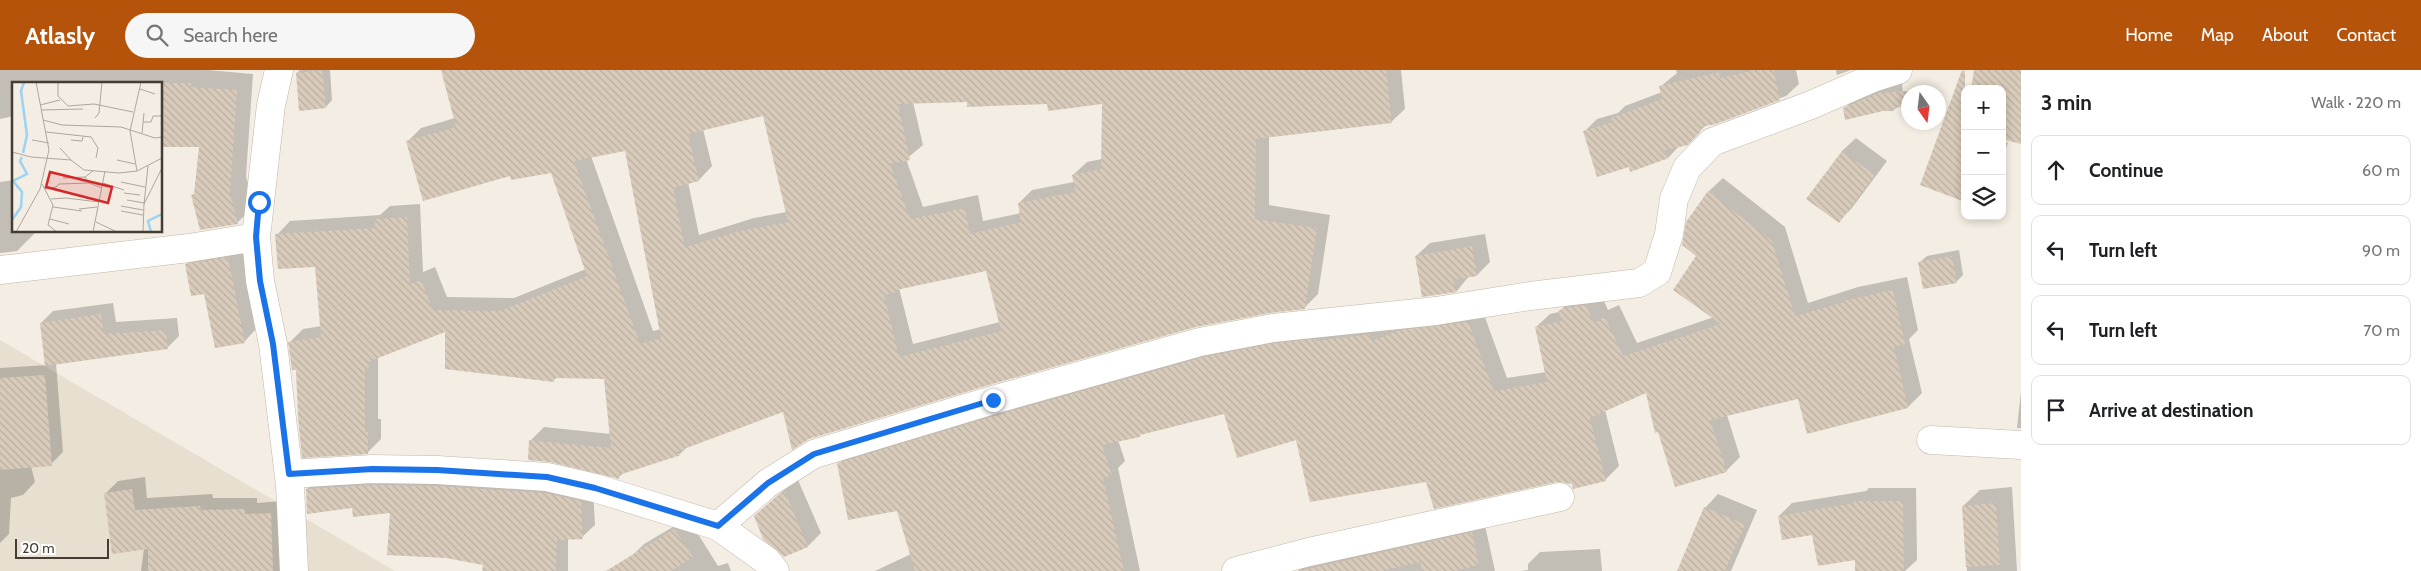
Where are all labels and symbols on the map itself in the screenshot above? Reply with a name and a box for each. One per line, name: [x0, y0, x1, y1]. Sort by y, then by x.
inset map: [12, 82, 162, 232]
north arrow: [1901, 85, 1946, 130]
route start: [248, 191, 271, 214]
route end: [982, 389, 1005, 412]
scale bar: [15, 536, 109, 559]

